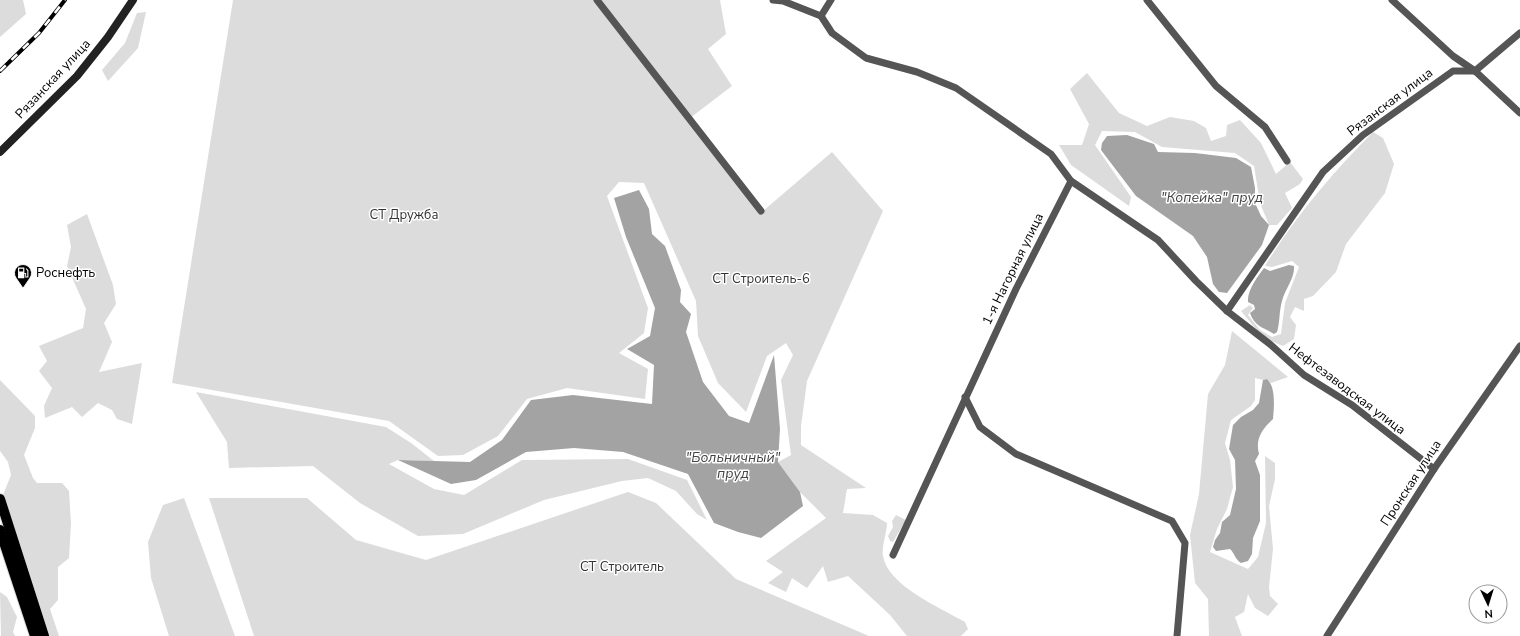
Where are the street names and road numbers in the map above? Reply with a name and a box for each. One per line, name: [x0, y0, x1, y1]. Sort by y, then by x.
street label: Рязанская улица: [11, 35, 95, 123]
street label: Рязанская улица: [1343, 64, 1437, 140]
street label: 1-я Нагорная улица: [978, 210, 1048, 328]
street label: Нефтезаводская улица: [1285, 339, 1409, 439]
street label: Пронская улица: [1376, 437, 1446, 529]

